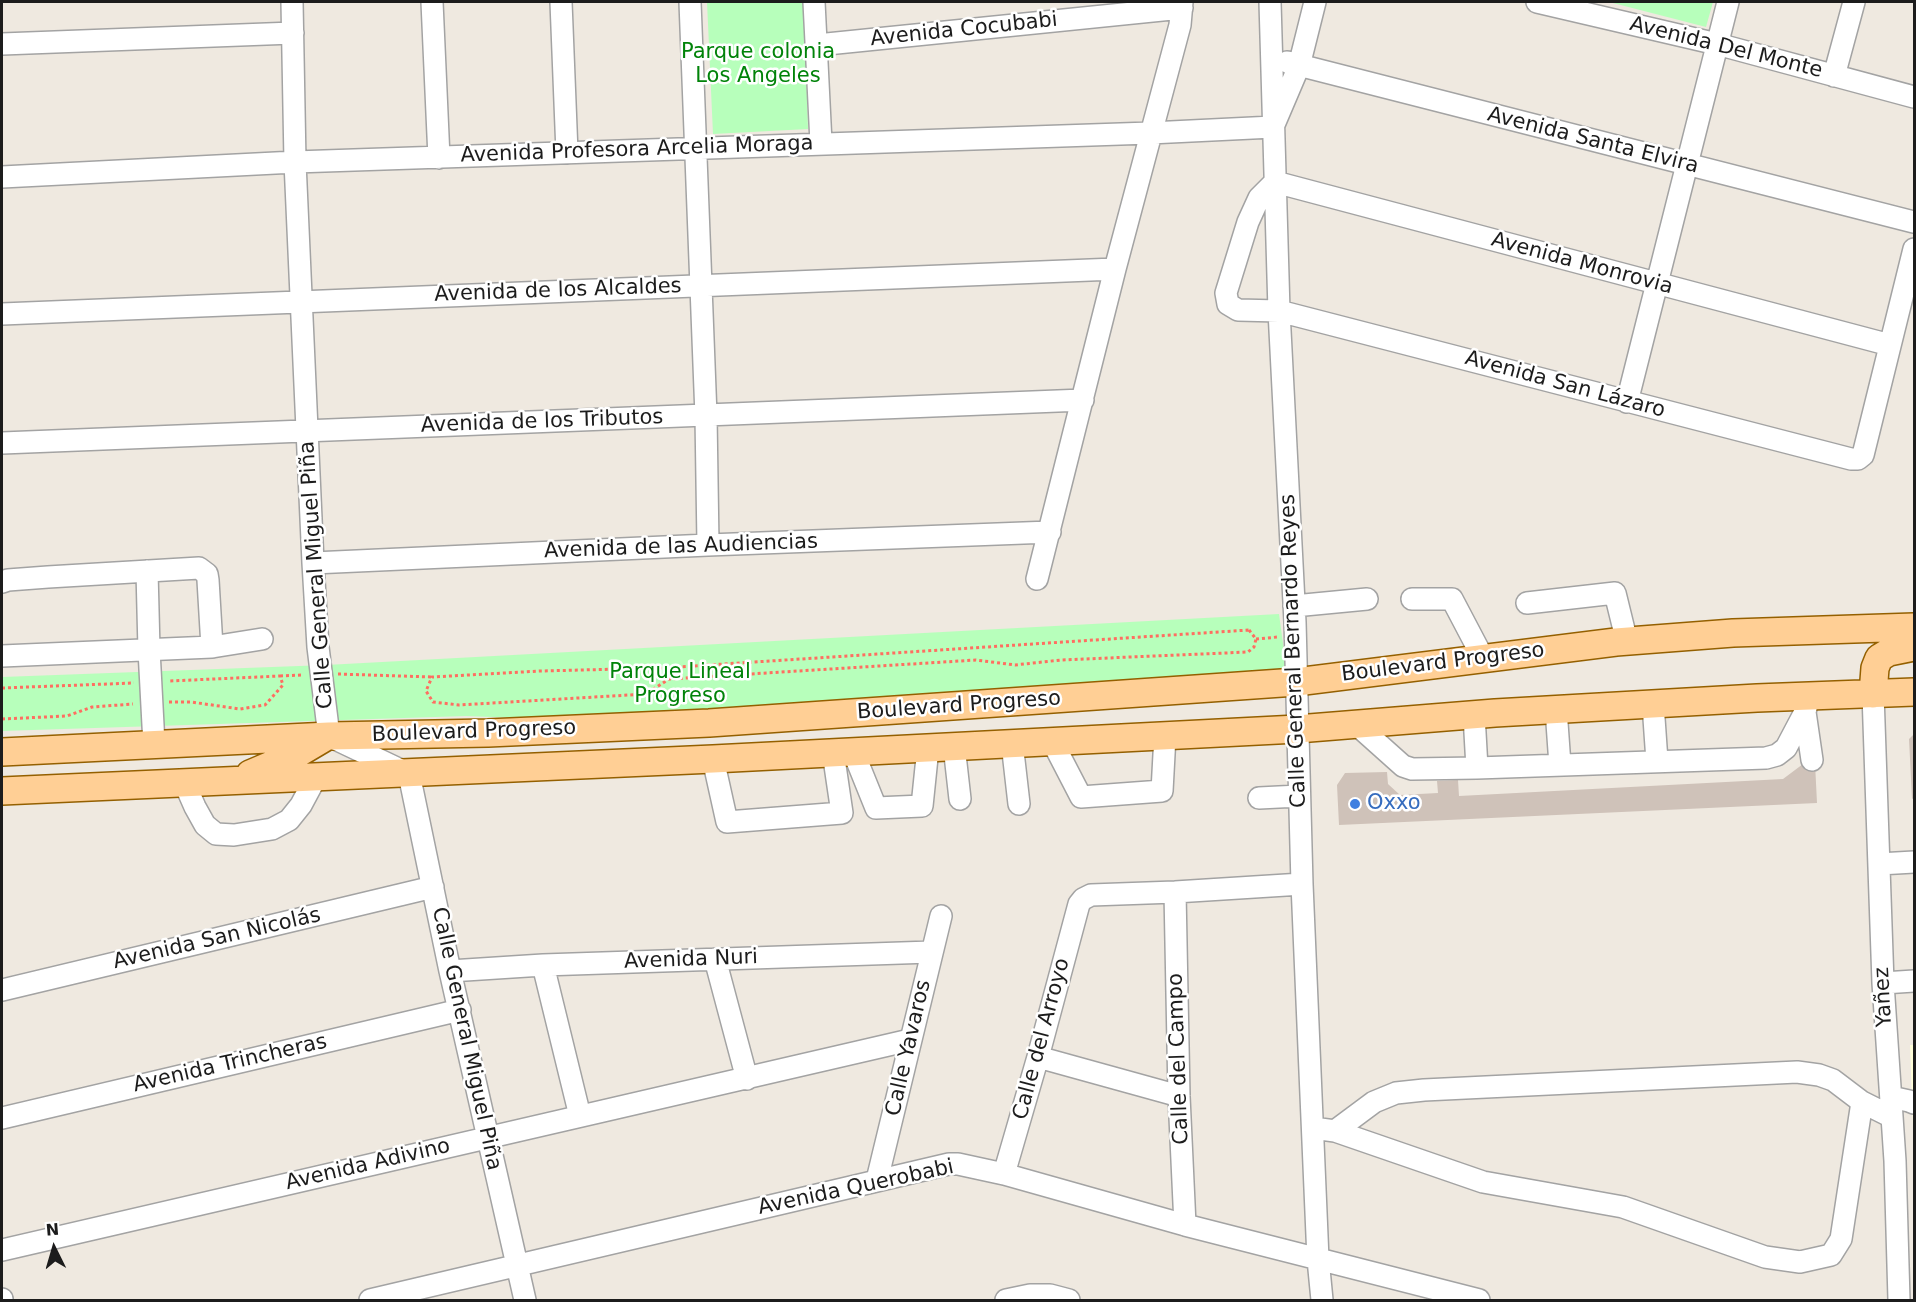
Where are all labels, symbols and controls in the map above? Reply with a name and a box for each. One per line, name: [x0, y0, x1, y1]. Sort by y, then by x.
street label: Avenida Cocubabi: [869, 8, 1059, 52]
street label: Avenida Del Monte: [1627, 12, 1825, 84]
park label: Parque colonia Los Angeles: [681, 40, 835, 90]
street label: Avenida Santa Elvira: [1485, 103, 1701, 179]
street label: Avenida Profesora Arcelia Moraga: [460, 131, 814, 169]
street label: Avenida Monrovia: [1488, 228, 1676, 300]
street label: Avenida de los Alcaldes: [434, 274, 682, 308]
street label: Avenida San Lázaro: [1462, 346, 1668, 424]
street label: Avenida de los Tributos: [420, 405, 664, 439]
street label: Calle General Miguel Piña: [295, 440, 339, 710]
street label: Calle General Bernardo Reyes: [1276, 494, 1312, 808]
street label: Avenida de las Audiencias: [544, 530, 818, 564]
street label: Boulevard Progreso: [1340, 638, 1546, 688]
park label: Parque Lineal Progreso: [609, 660, 751, 710]
street label: Boulevard Progreso: [856, 686, 1062, 726]
street label: Boulevard Progreso: [371, 716, 577, 748]
place label: Oxxo: [1367, 791, 1421, 817]
marker: Oxxo: [1348, 797, 1362, 811]
street label: Avenida San Nicolás: [111, 903, 323, 975]
street label: Calle General Miguel Piña: [426, 905, 506, 1173]
street label: Avenida Nuri: [624, 945, 758, 975]
street label: Calle del Arroyo: [1008, 955, 1076, 1123]
street label: Yañez: [1870, 966, 1898, 1028]
street label: Calle del Campo: [1163, 973, 1195, 1145]
street label: Calle Yavaros: [881, 978, 937, 1118]
street label: Avenida Trincheras: [131, 1029, 329, 1099]
street label: Avenida Adivino: [283, 1134, 453, 1196]
street label: Avenida Querobabi: [756, 1155, 956, 1221]
north arrow: [24, 1218, 84, 1278]
text: N: [45, 1220, 60, 1240]

